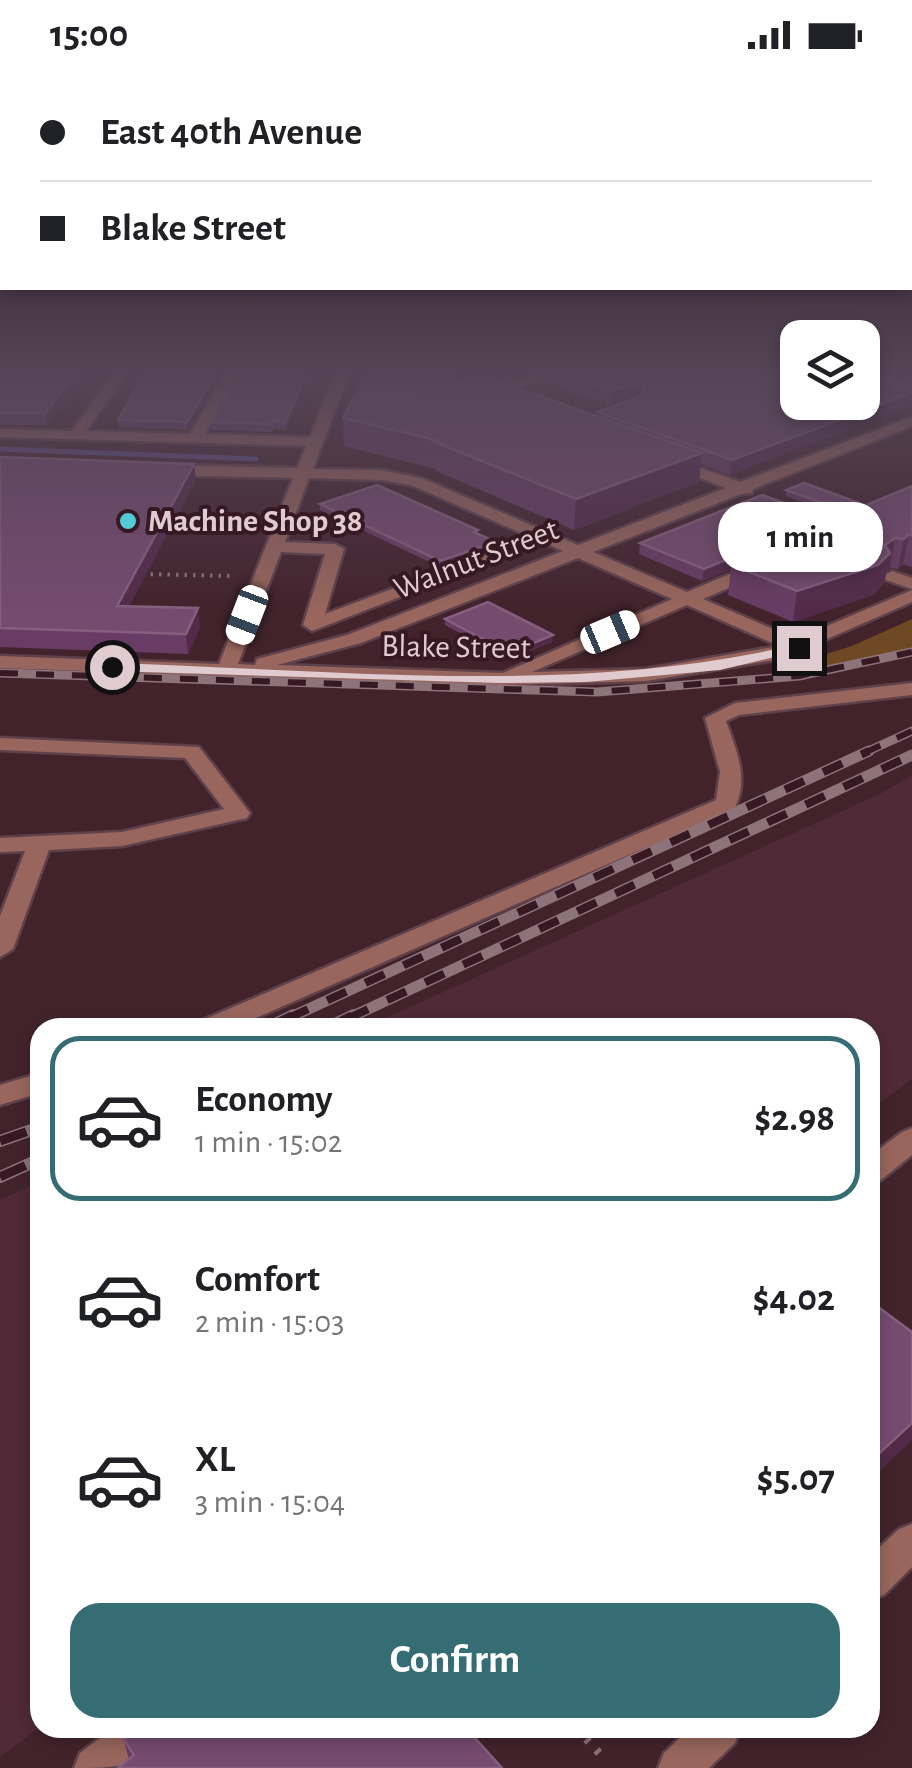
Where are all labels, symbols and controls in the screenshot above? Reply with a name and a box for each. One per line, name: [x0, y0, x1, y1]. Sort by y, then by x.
text: 15:00: [50, 16, 128, 54]
text: East 40th Avenue: [100, 114, 362, 152]
text: Blake Street: [100, 210, 286, 248]
map controls: [780, 320, 880, 420]
button: layers: [780, 320, 880, 420]
callout: 1 min: [716, 503, 882, 573]
place label: Machine Shop 38: [148, 505, 363, 537]
marker: Machine Shop 38: [117, 510, 139, 532]
street label: Walnut Street: [389, 513, 563, 605]
text: 1 min: [767, 521, 834, 553]
car: [222, 582, 272, 648]
car: [577, 606, 643, 658]
route end: [777, 626, 822, 671]
street label: Blake Street: [381, 630, 531, 664]
route start: [90, 645, 135, 690]
icon: car: [75, 1074, 165, 1164]
text: Economy: [195, 1081, 333, 1119]
text: $2.98: [754, 1100, 835, 1138]
text: 1 min · 15:02: [195, 1126, 342, 1158]
icon: car: [75, 1254, 165, 1344]
text: Comfort: [195, 1261, 320, 1299]
text: $4.02: [752, 1280, 835, 1318]
text: 2 min · 15:03: [195, 1306, 344, 1338]
icon: car: [75, 1434, 165, 1524]
text: XL: [195, 1441, 235, 1479]
text: $5.07: [757, 1460, 835, 1498]
text: 3 min · 15:04: [195, 1486, 345, 1518]
button: Confirm: [70, 1603, 840, 1718]

